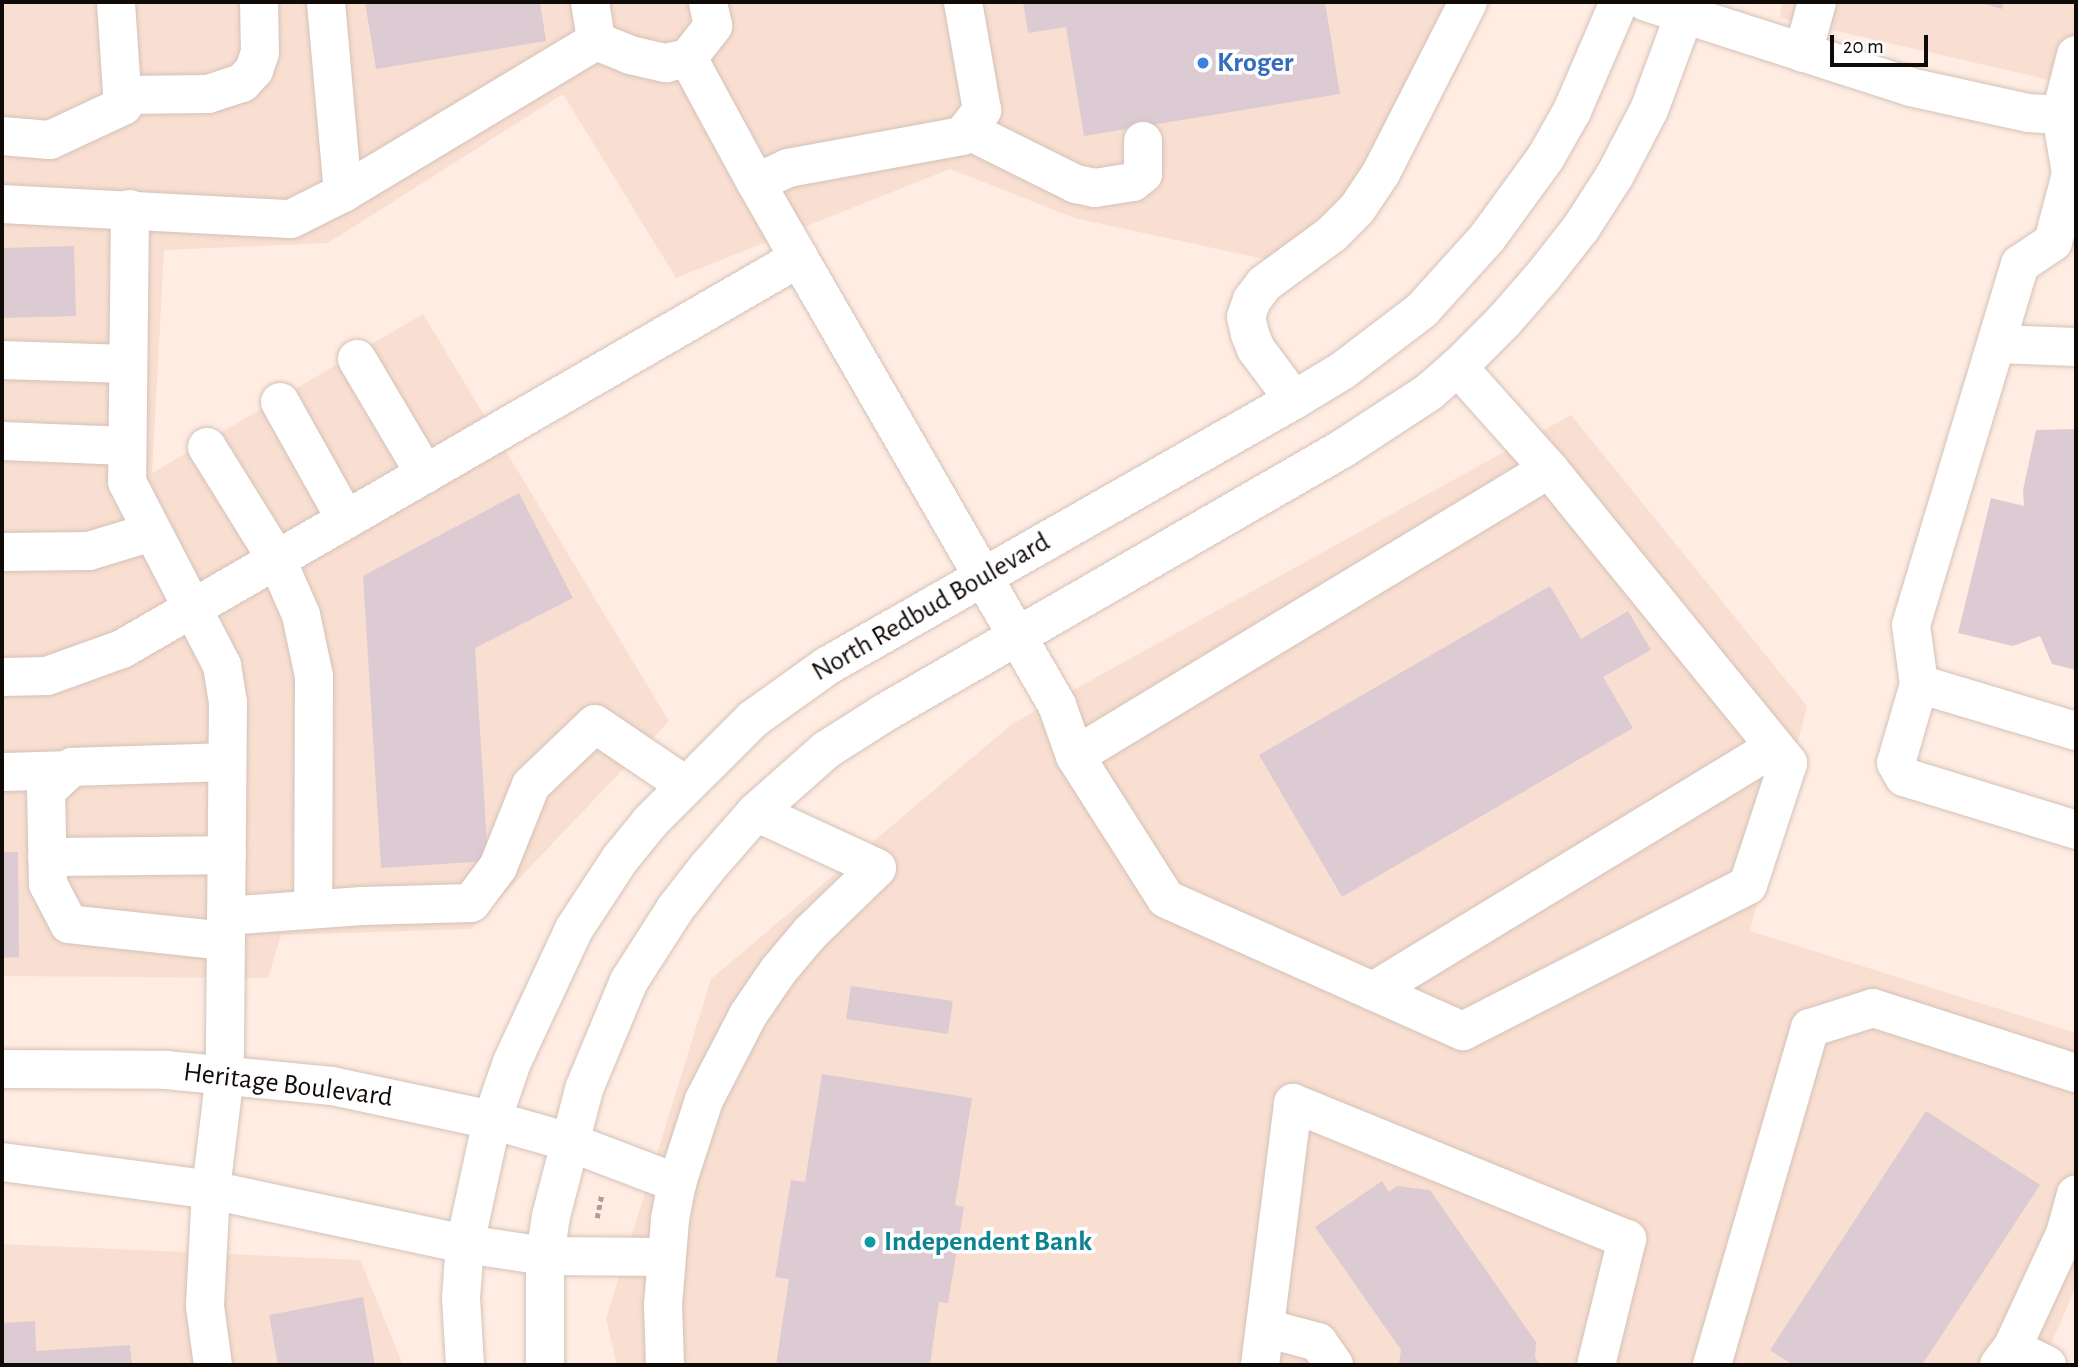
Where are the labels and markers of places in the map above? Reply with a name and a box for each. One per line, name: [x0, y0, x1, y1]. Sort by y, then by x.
place label: Kroger: [1217, 46, 1294, 80]
marker: Kroger: [1195, 55, 1211, 71]
place label: Independent Bank: [884, 1225, 1092, 1259]
marker: Independent Bank: [862, 1234, 878, 1250]

